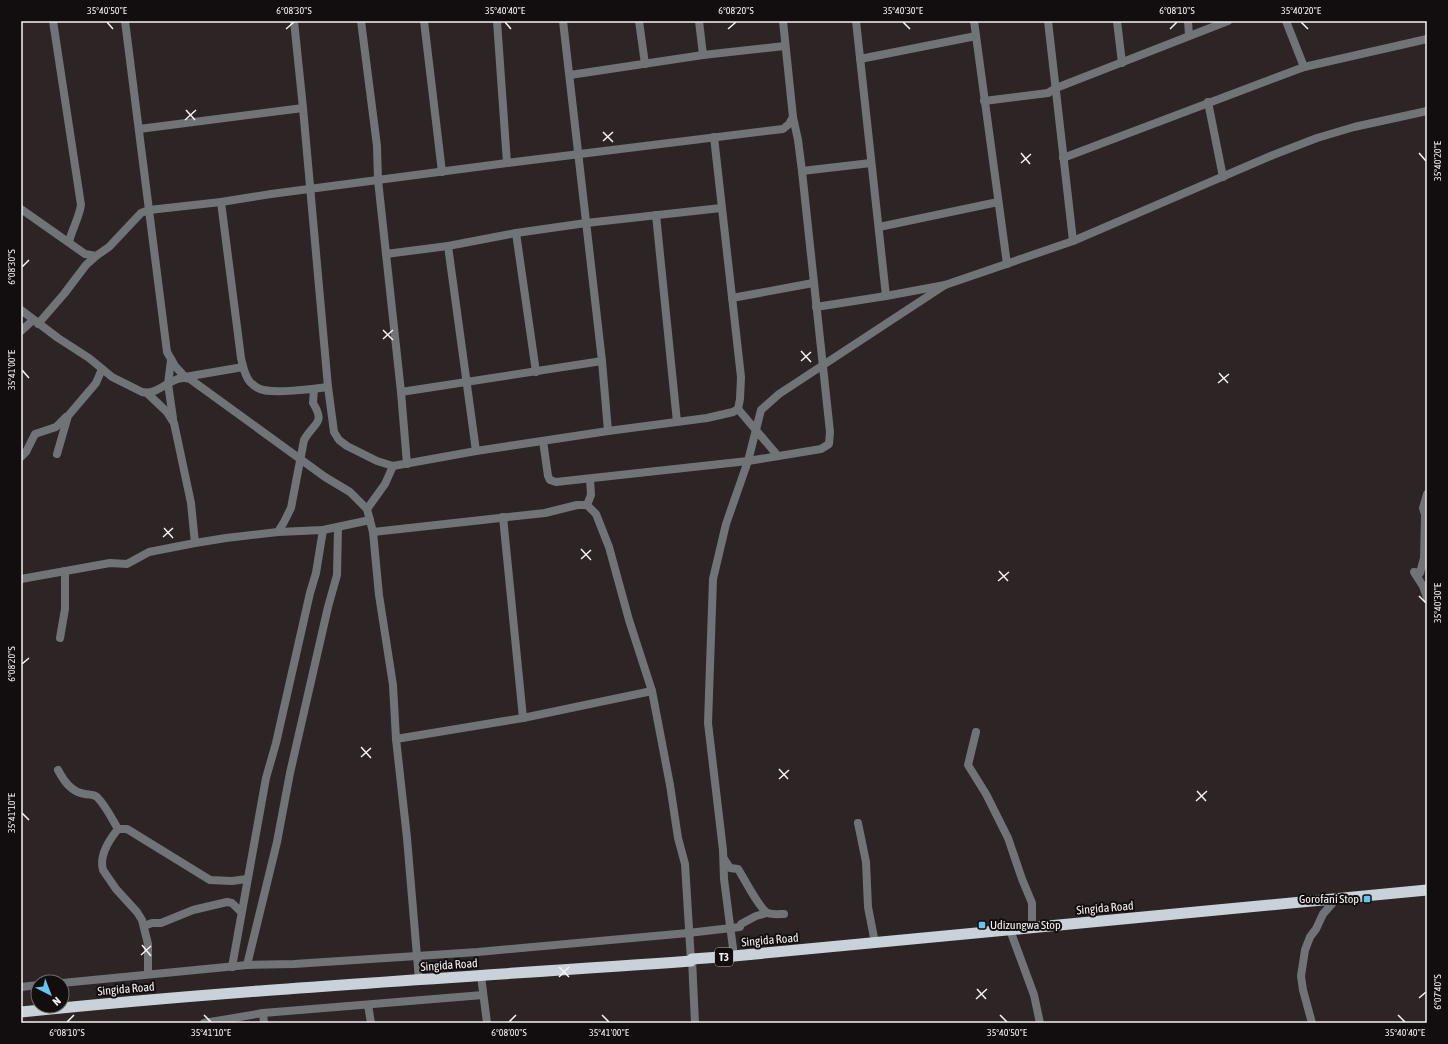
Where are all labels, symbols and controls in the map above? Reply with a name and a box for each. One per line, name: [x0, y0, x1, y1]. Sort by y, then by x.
text: 35°40'50"E: [87, 5, 128, 16]
text: 6°08'30"S: [276, 5, 312, 16]
text: 35°40'40"E: [485, 5, 526, 16]
text: 6°08'20"S: [718, 5, 754, 16]
text: 35°40'30"E: [883, 5, 924, 16]
text: 6°08'10"S: [1159, 5, 1195, 16]
text: 35°40'20"E: [1281, 5, 1322, 16]
text: 35°40'20"E: [1432, 140, 1443, 181]
text: 6°08'30"S: [6, 249, 17, 285]
text: 35°41'00"E: [6, 349, 17, 390]
text: 35°40'30"E: [1432, 582, 1443, 623]
text: 6°08'20"S: [6, 646, 17, 682]
text: 35°41'10"E: [6, 792, 17, 833]
place label: Gorofani Stop: [1299, 892, 1359, 906]
marker: Gorofani Stop: [1362, 894, 1372, 904]
street label: Singida Road: [1076, 899, 1134, 917]
place label: Udizungwa Stop: [990, 918, 1061, 932]
marker: Udizungwa Stop: [977, 920, 987, 930]
street label: Singida Road: [741, 931, 799, 949]
road number: T3: [715, 948, 733, 966]
street label: Singida Road: [420, 956, 478, 974]
north arrow: [30, 974, 70, 1014]
text: 6°07'40"S: [1432, 974, 1443, 1010]
street label: Singida Road: [97, 980, 155, 998]
text: N: [50, 995, 63, 1008]
text: 6°08'10"S: [49, 1027, 85, 1038]
text: 35°41'10"E: [191, 1027, 232, 1038]
text: 6°08'00"S: [491, 1027, 527, 1038]
text: 35°41'00"E: [589, 1027, 630, 1038]
text: 35°40'50"E: [987, 1027, 1028, 1038]
text: 35°40'40"E: [1385, 1027, 1426, 1038]

